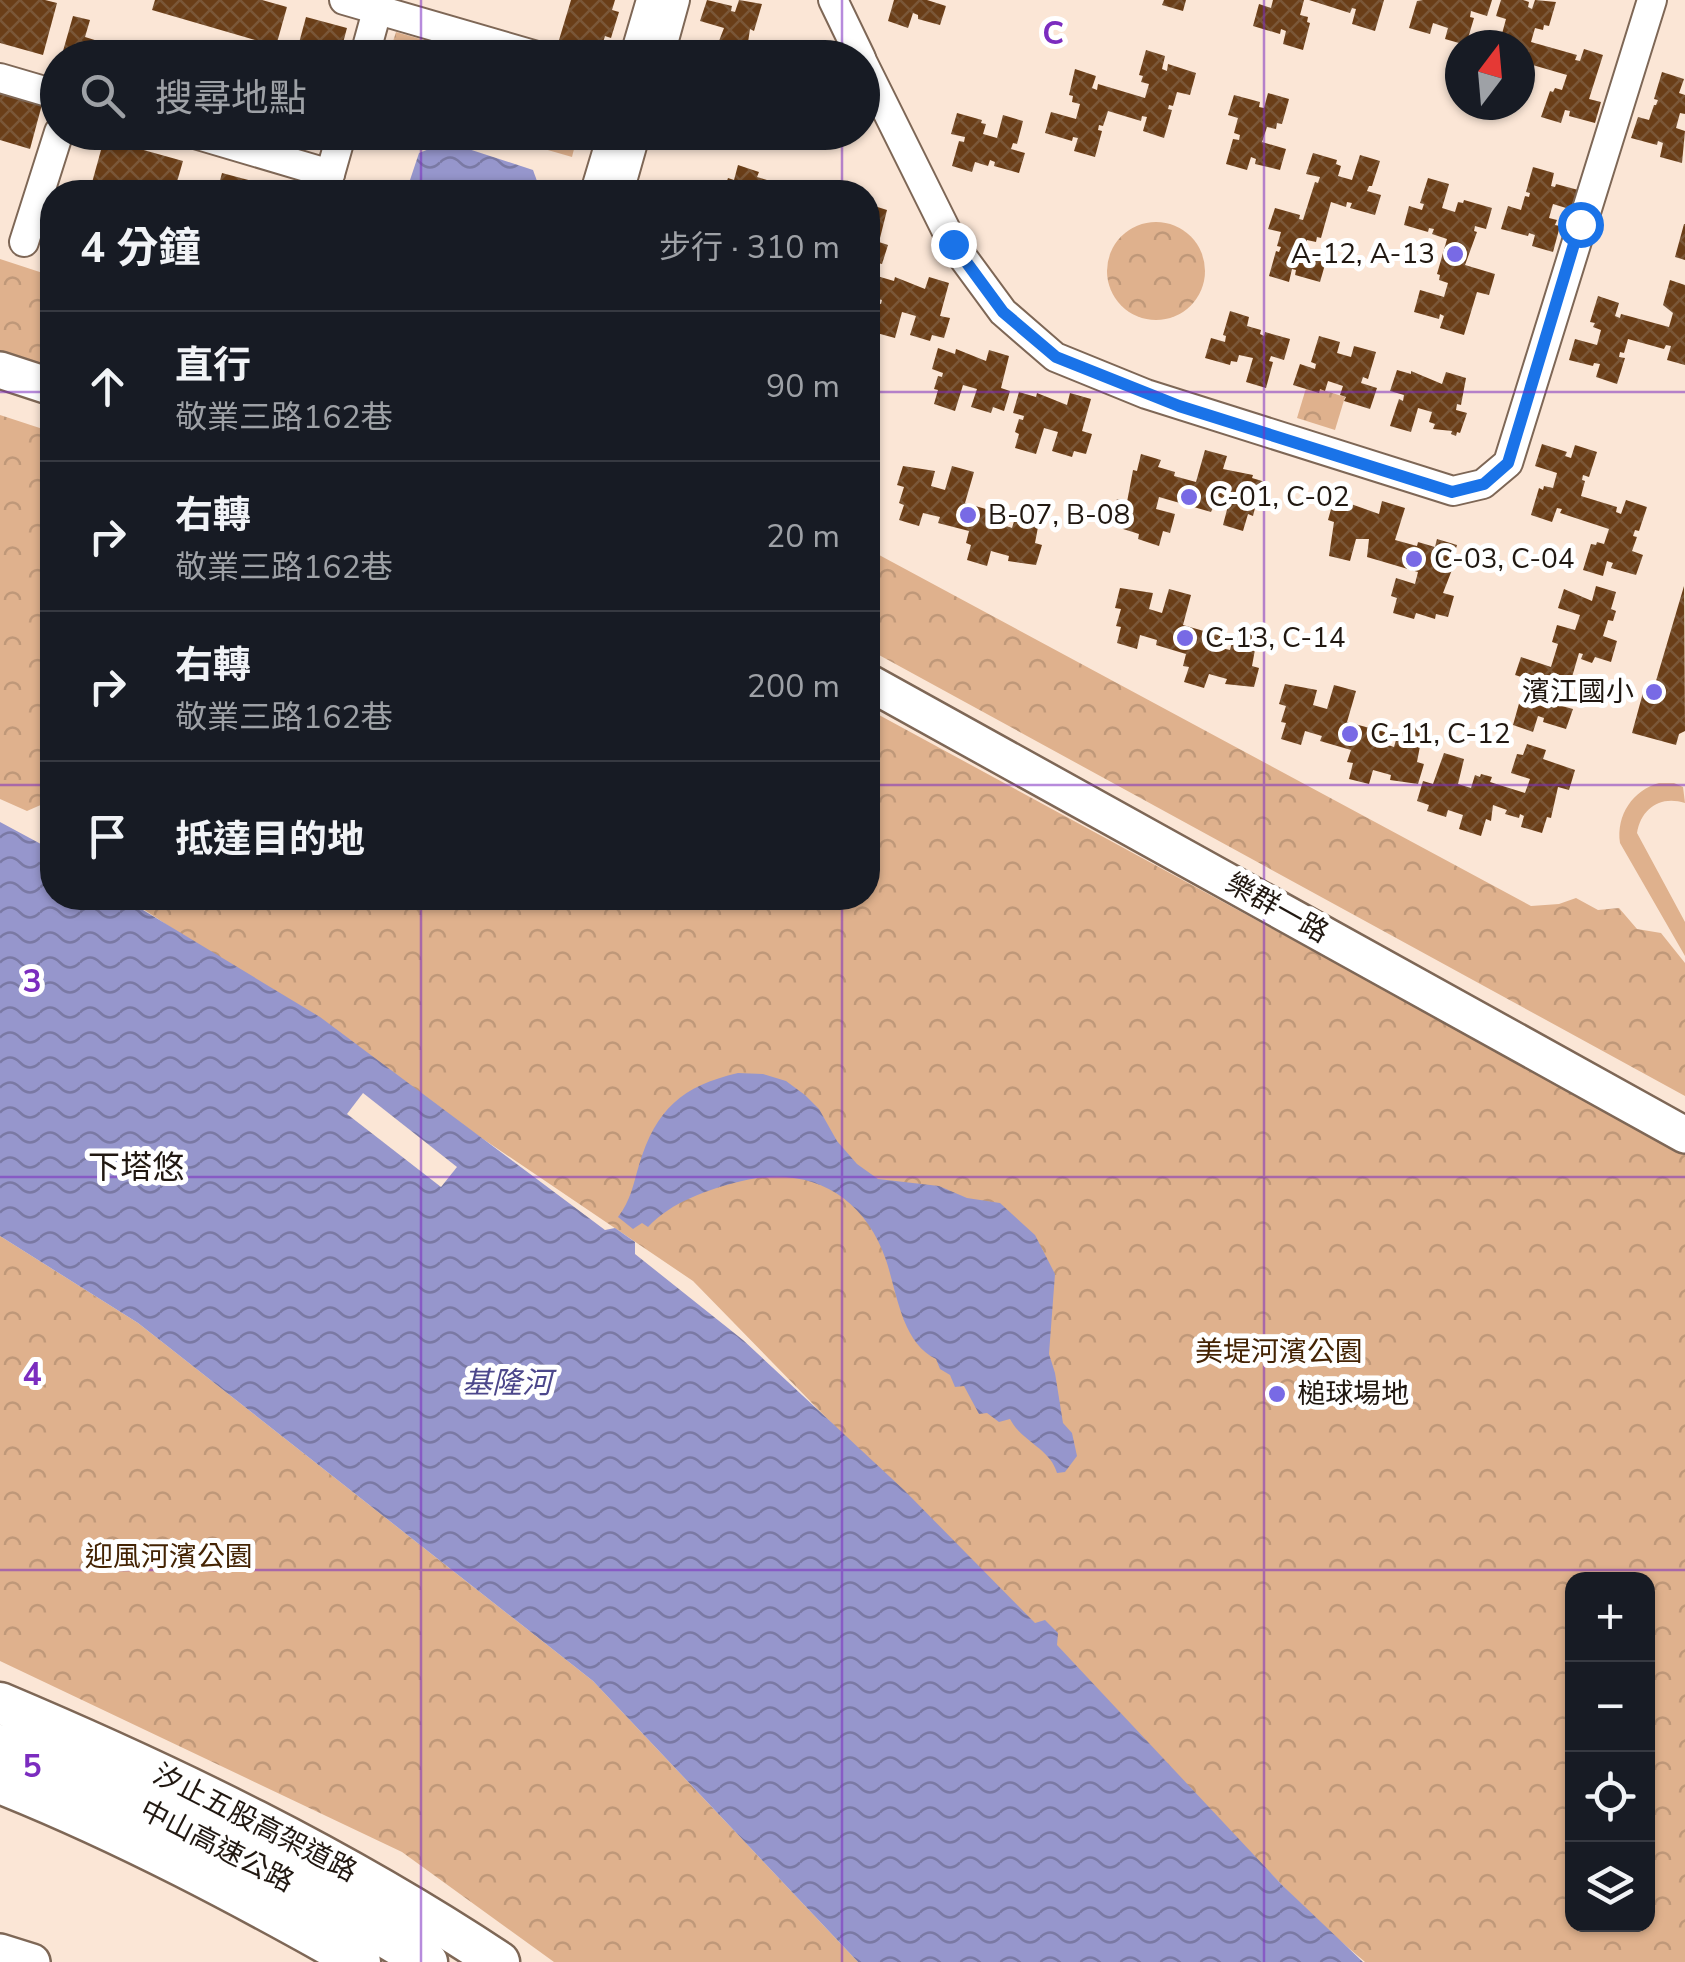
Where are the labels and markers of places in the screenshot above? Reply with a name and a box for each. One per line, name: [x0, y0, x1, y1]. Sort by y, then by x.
place label: A-12, A-13: [1291, 235, 1435, 273]
marker: A-12, A-13: [1444, 243, 1466, 265]
place label: C-01, C-02: [1209, 478, 1350, 516]
marker: C-01, C-02: [1178, 486, 1200, 508]
place label: B-07, B-08: [988, 496, 1130, 534]
marker: B-07, B-08: [957, 504, 979, 526]
place label: C-03, C-04: [1434, 540, 1575, 578]
marker: C-03, C-04: [1403, 548, 1425, 570]
place label: C-13, C-14: [1205, 619, 1346, 657]
marker: C-13, C-14: [1174, 627, 1196, 649]
place label: 濱江國小: [1522, 673, 1634, 711]
marker: 濱江國小: [1643, 681, 1665, 703]
place label: C-11, C-12: [1370, 715, 1511, 753]
marker: C-11, C-12: [1339, 723, 1361, 745]
place label: 槌球場地: [1297, 1375, 1409, 1413]
marker: 槌球場地: [1266, 1383, 1288, 1405]

